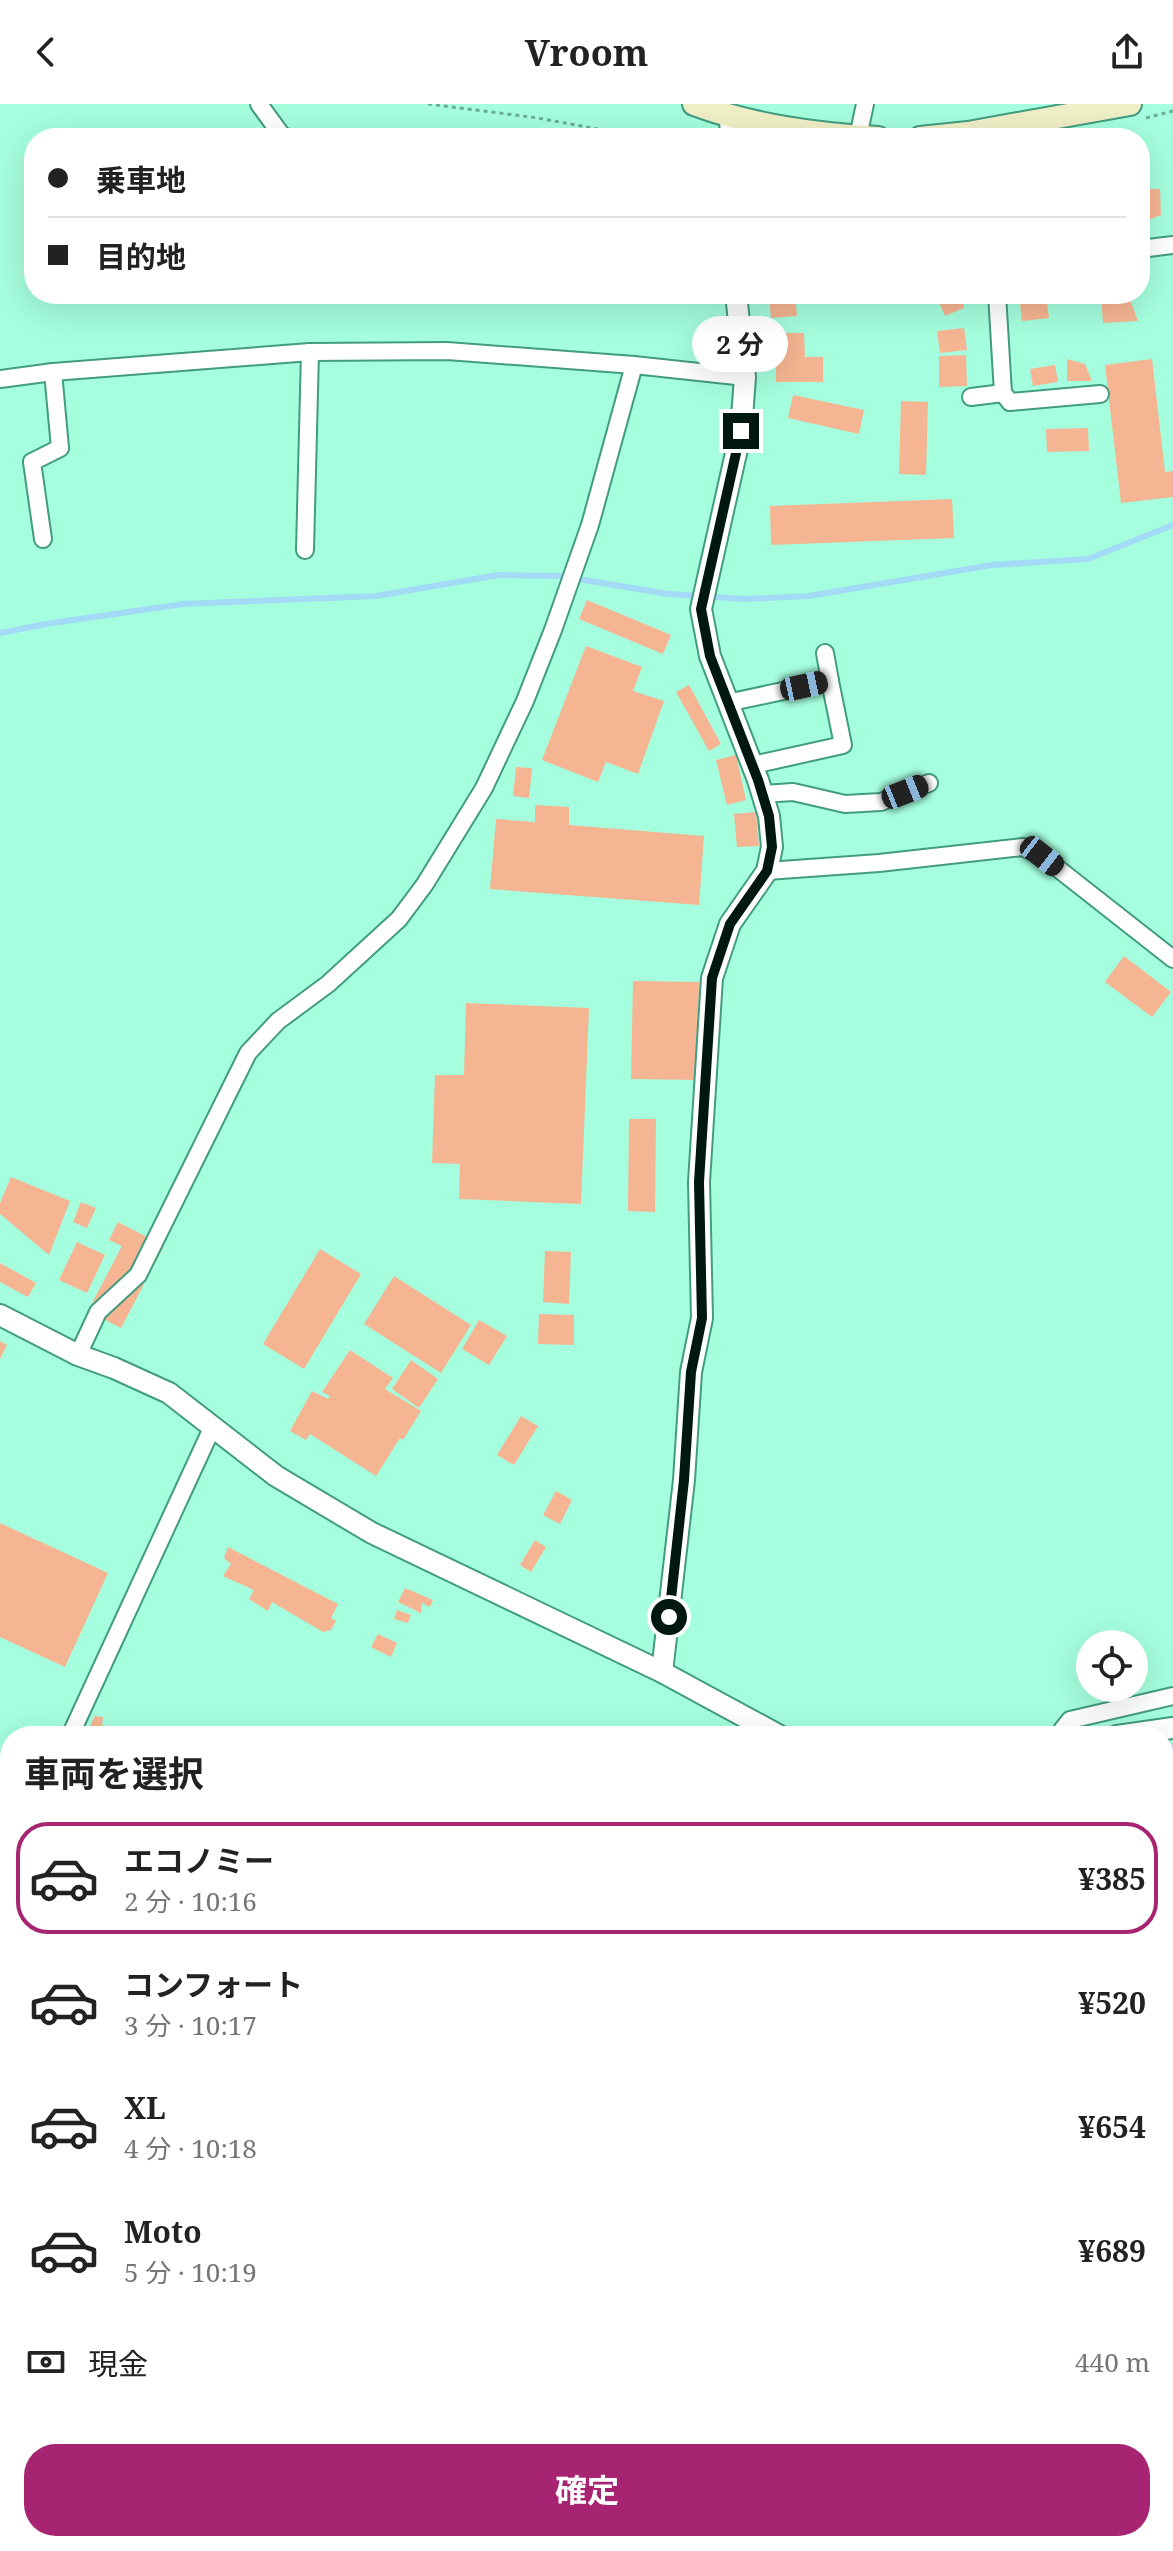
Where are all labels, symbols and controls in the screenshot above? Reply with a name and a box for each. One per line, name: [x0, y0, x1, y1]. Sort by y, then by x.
text: Vroom: [525, 28, 648, 77]
icon: back: [24, 30, 68, 74]
icon: share: [1105, 30, 1149, 74]
text: 乗車地: [96, 159, 186, 200]
text: 目的地: [96, 236, 186, 277]
callout: 2 分: [693, 315, 789, 371]
text: 2 分: [716, 326, 764, 362]
route end: [723, 413, 759, 449]
car: [778, 669, 830, 703]
car: [878, 772, 932, 812]
car: [1016, 832, 1068, 880]
route start: [651, 1599, 687, 1635]
map controls: [1076, 1630, 1148, 1702]
button: locate: [1076, 1630, 1148, 1702]
text: 車両を選択: [24, 1749, 204, 1798]
text: エコノミー: [124, 1840, 274, 1881]
icon: car: [28, 1842, 100, 1914]
text: ¥385: [1078, 1858, 1146, 1899]
text: 2 分 · 10:16: [124, 1883, 257, 1919]
text: コンフォート: [124, 1964, 303, 2005]
icon: car: [28, 1966, 100, 2038]
text: ¥520: [1078, 1982, 1146, 2023]
text: 3 分 · 10:17: [124, 2007, 257, 2043]
text: XL: [124, 2087, 166, 2128]
icon: car: [28, 2090, 100, 2162]
text: ¥654: [1078, 2106, 1146, 2147]
text: 4 分 · 10:18: [124, 2130, 257, 2166]
text: Moto: [124, 2211, 202, 2252]
icon: car: [28, 2214, 100, 2286]
text: ¥689: [1078, 2230, 1146, 2271]
text: 5 分 · 10:19: [124, 2254, 257, 2290]
icon: cash: [24, 2340, 68, 2384]
text: 現金: [88, 2343, 148, 2384]
text: 440 m: [1075, 2344, 1150, 2380]
button: 確定: [24, 2444, 1150, 2536]

